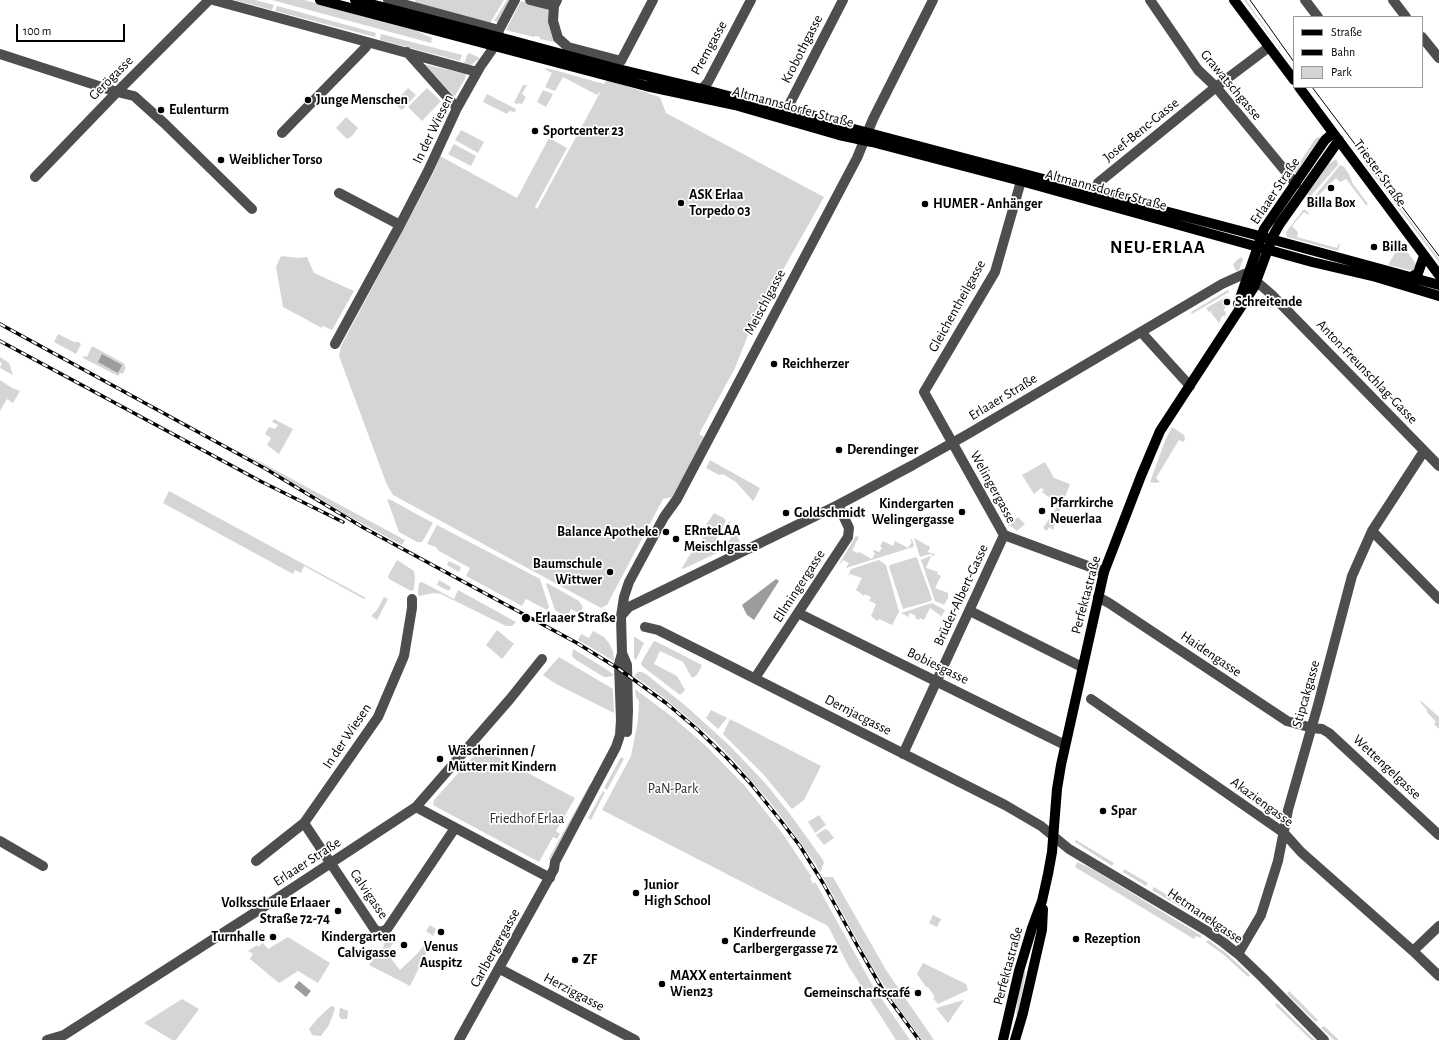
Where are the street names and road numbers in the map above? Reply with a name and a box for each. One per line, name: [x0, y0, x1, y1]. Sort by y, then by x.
street label: Krobothgasse: [778, 12, 826, 86]
street label: Premgasse: [687, 18, 731, 78]
street label: Grawatschgasse: [1197, 46, 1265, 124]
street label: Gerögasse: [85, 52, 137, 104]
street label: Altmannsdorfer Straße: [730, 83, 856, 131]
street label: In der Wiesen: [409, 92, 457, 166]
street label: Josef-Benc-Gasse: [1100, 94, 1182, 166]
street label: Triester Straße: [1350, 136, 1410, 210]
street label: Erlaaer Straße: [1247, 154, 1303, 228]
street label: Altmannsdorfer Straße: [1043, 166, 1169, 214]
street label: Gleichentheilgasse: [925, 257, 989, 355]
street label: Meischlgasse: [741, 266, 789, 338]
street label: Anton-Freunschlag-Gasse: [1313, 316, 1421, 428]
street label: Erlaaer Straße: [966, 370, 1040, 424]
street label: Welingergasse: [966, 448, 1020, 526]
street label: Brüder-Albert-Gasse: [930, 542, 992, 648]
street label: Ellmingergasse: [769, 547, 829, 625]
street label: Perfektastraße: [1068, 554, 1104, 636]
street label: Haidengasse: [1177, 627, 1245, 681]
street label: Bobiesgasse: [904, 644, 972, 688]
street label: Stipcakgasse: [1288, 658, 1324, 730]
street label: Dernjacgasse: [822, 691, 894, 739]
street label: In der Wiesen: [319, 700, 375, 772]
street label: Wettengelgasse: [1349, 731, 1425, 803]
street label: Akaziengasse: [1227, 774, 1297, 830]
street label: Erlaaer Straße: [270, 834, 344, 890]
street label: Calvigasse: [346, 866, 392, 922]
street label: Hetmanekgasse: [1164, 885, 1246, 947]
street label: Carlbergergasse: [466, 906, 524, 990]
street label: Perfektastraße: [990, 925, 1026, 1007]
street label: Herziggasse: [541, 969, 607, 1015]

